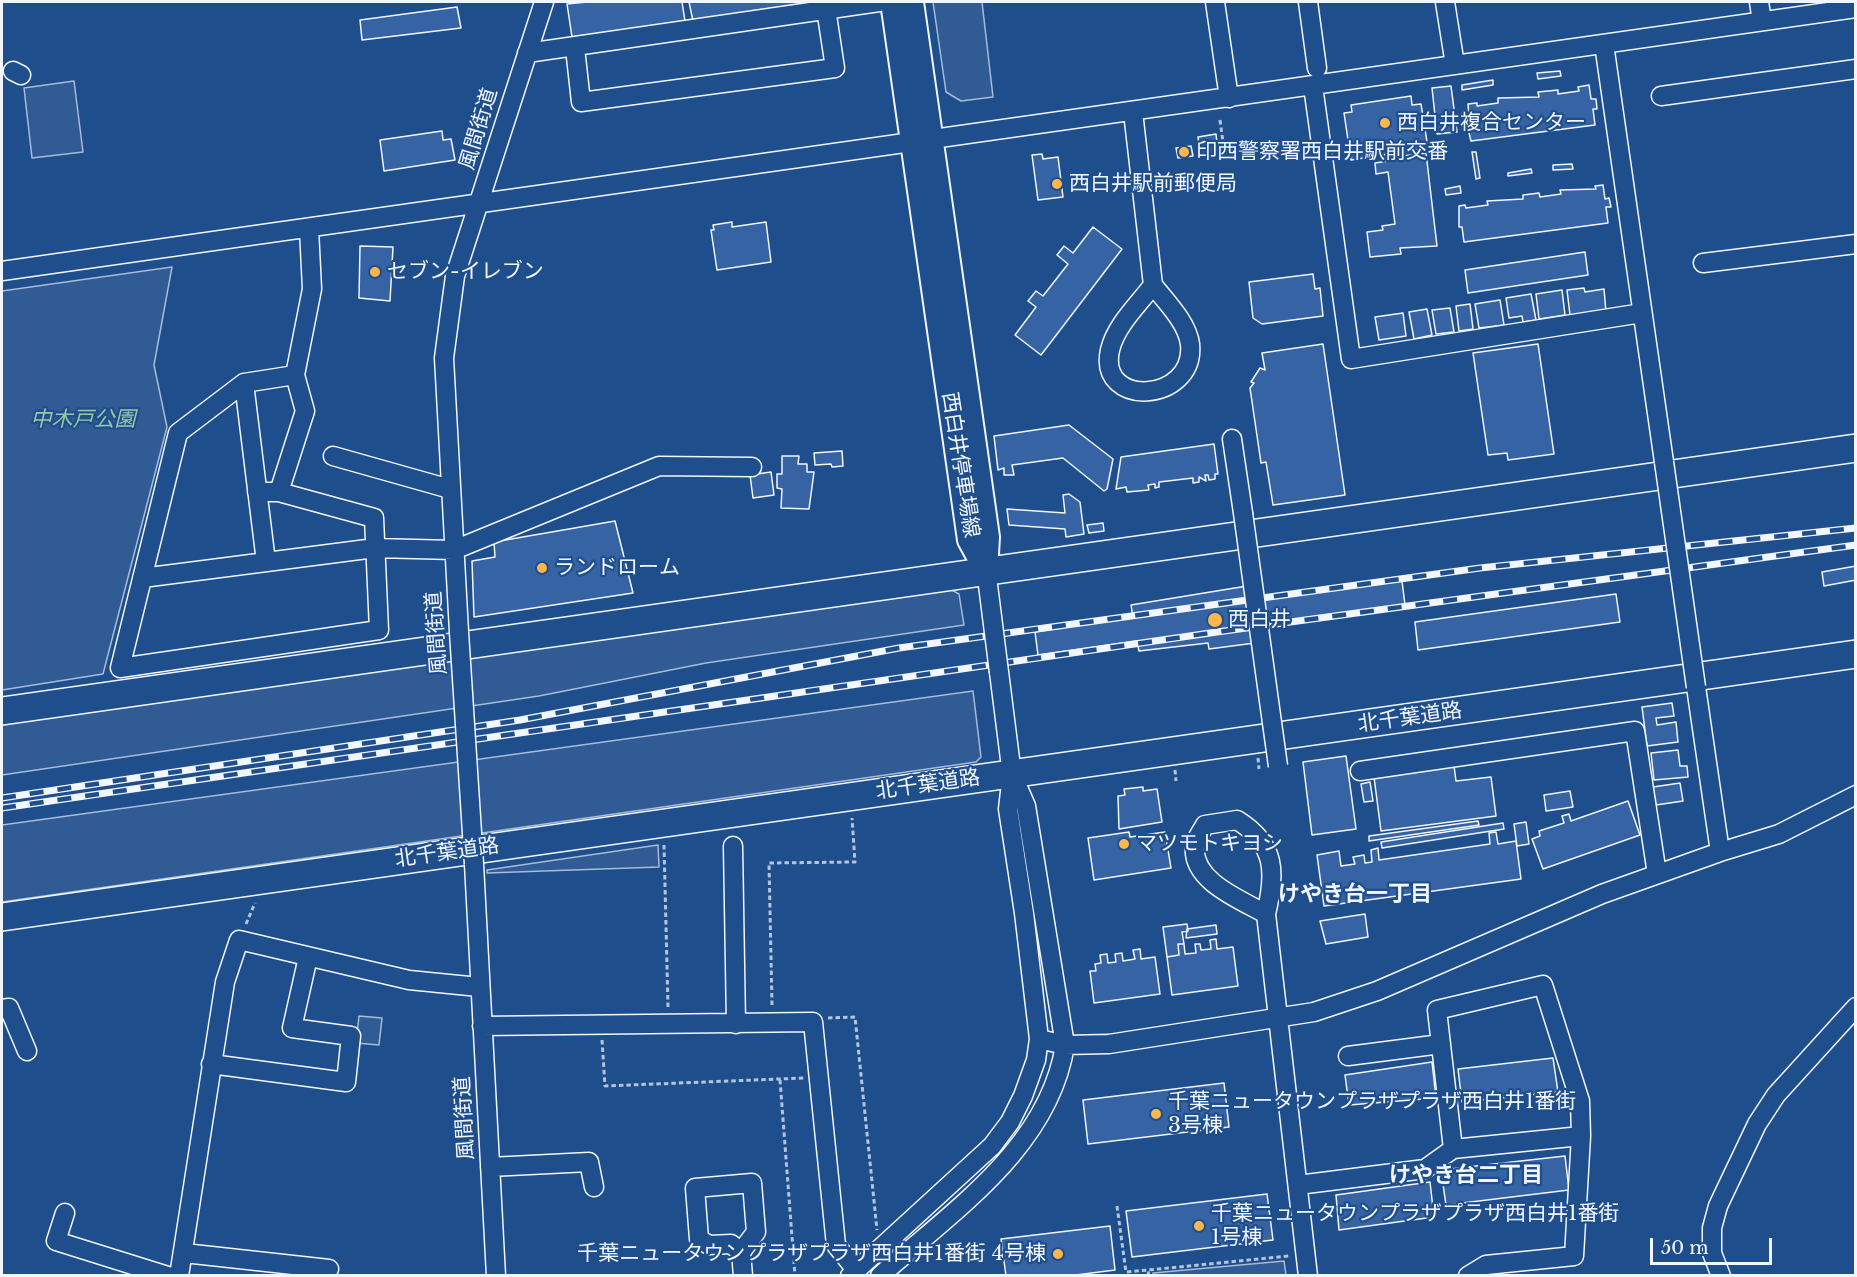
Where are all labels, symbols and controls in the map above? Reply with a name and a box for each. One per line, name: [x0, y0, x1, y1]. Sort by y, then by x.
street label: 風間街道: [455, 85, 503, 173]
place label: 西白井複合センター: [1397, 110, 1586, 136]
marker: 西白井複合センター: [1378, 116, 1392, 130]
place label: 印西警察署西白井駅前交番: [1196, 139, 1448, 165]
marker: 印西警察署西白井駅前交番: [1177, 145, 1191, 159]
place label: 西白井駅前郵便局: [1069, 171, 1237, 197]
marker: 西白井駅前郵便局: [1050, 177, 1064, 191]
place label: セブン-イレブン: [387, 259, 544, 285]
marker: セブン-イレブン: [368, 265, 382, 279]
street label: 西白井停車場線: [936, 390, 984, 540]
park label: 中木戸公園: [31, 407, 135, 433]
place label: ランドローム: [554, 555, 680, 581]
marker: ランドローム: [535, 561, 549, 575]
street label: 風間街道: [422, 590, 452, 676]
place label: 西白井: [1228, 607, 1291, 633]
marker: 西白井: [1206, 611, 1224, 629]
street label: 北千葉道路: [1356, 698, 1464, 738]
street label: 北千葉道路: [874, 765, 982, 805]
place label: マツモトキヨシ: [1136, 831, 1283, 857]
street label: 北千葉道路: [393, 833, 501, 873]
marker: マツモトキヨシ: [1117, 837, 1131, 851]
district label: けやき台一丁目: [1278, 882, 1432, 908]
street label: 風間街道: [450, 1075, 480, 1161]
place label: 千葉ニュータウンプラザプラザ西白井1番街 3号棟: [1168, 1089, 1576, 1139]
marker: 千葉ニュータウンプラザプラザ西白井1番街 3号棟: [1149, 1107, 1163, 1121]
district label: けやき台二丁目: [1389, 1163, 1543, 1189]
place label: 千葉ニュータウンプラザプラザ西白井1番街 1号棟: [1211, 1201, 1619, 1251]
marker: 千葉ニュータウンプラザプラザ西白井1番街 1号棟: [1192, 1219, 1206, 1233]
scale bar: [1653, 1226, 1774, 1264]
text: 50 m: [1661, 1237, 1709, 1259]
place label: 千葉ニュータウンプラザプラザ西白井1番街 4号棟: [577, 1241, 1046, 1267]
marker: 千葉ニュータウンプラザプラザ西白井1番街 4号棟: [1051, 1247, 1065, 1261]

